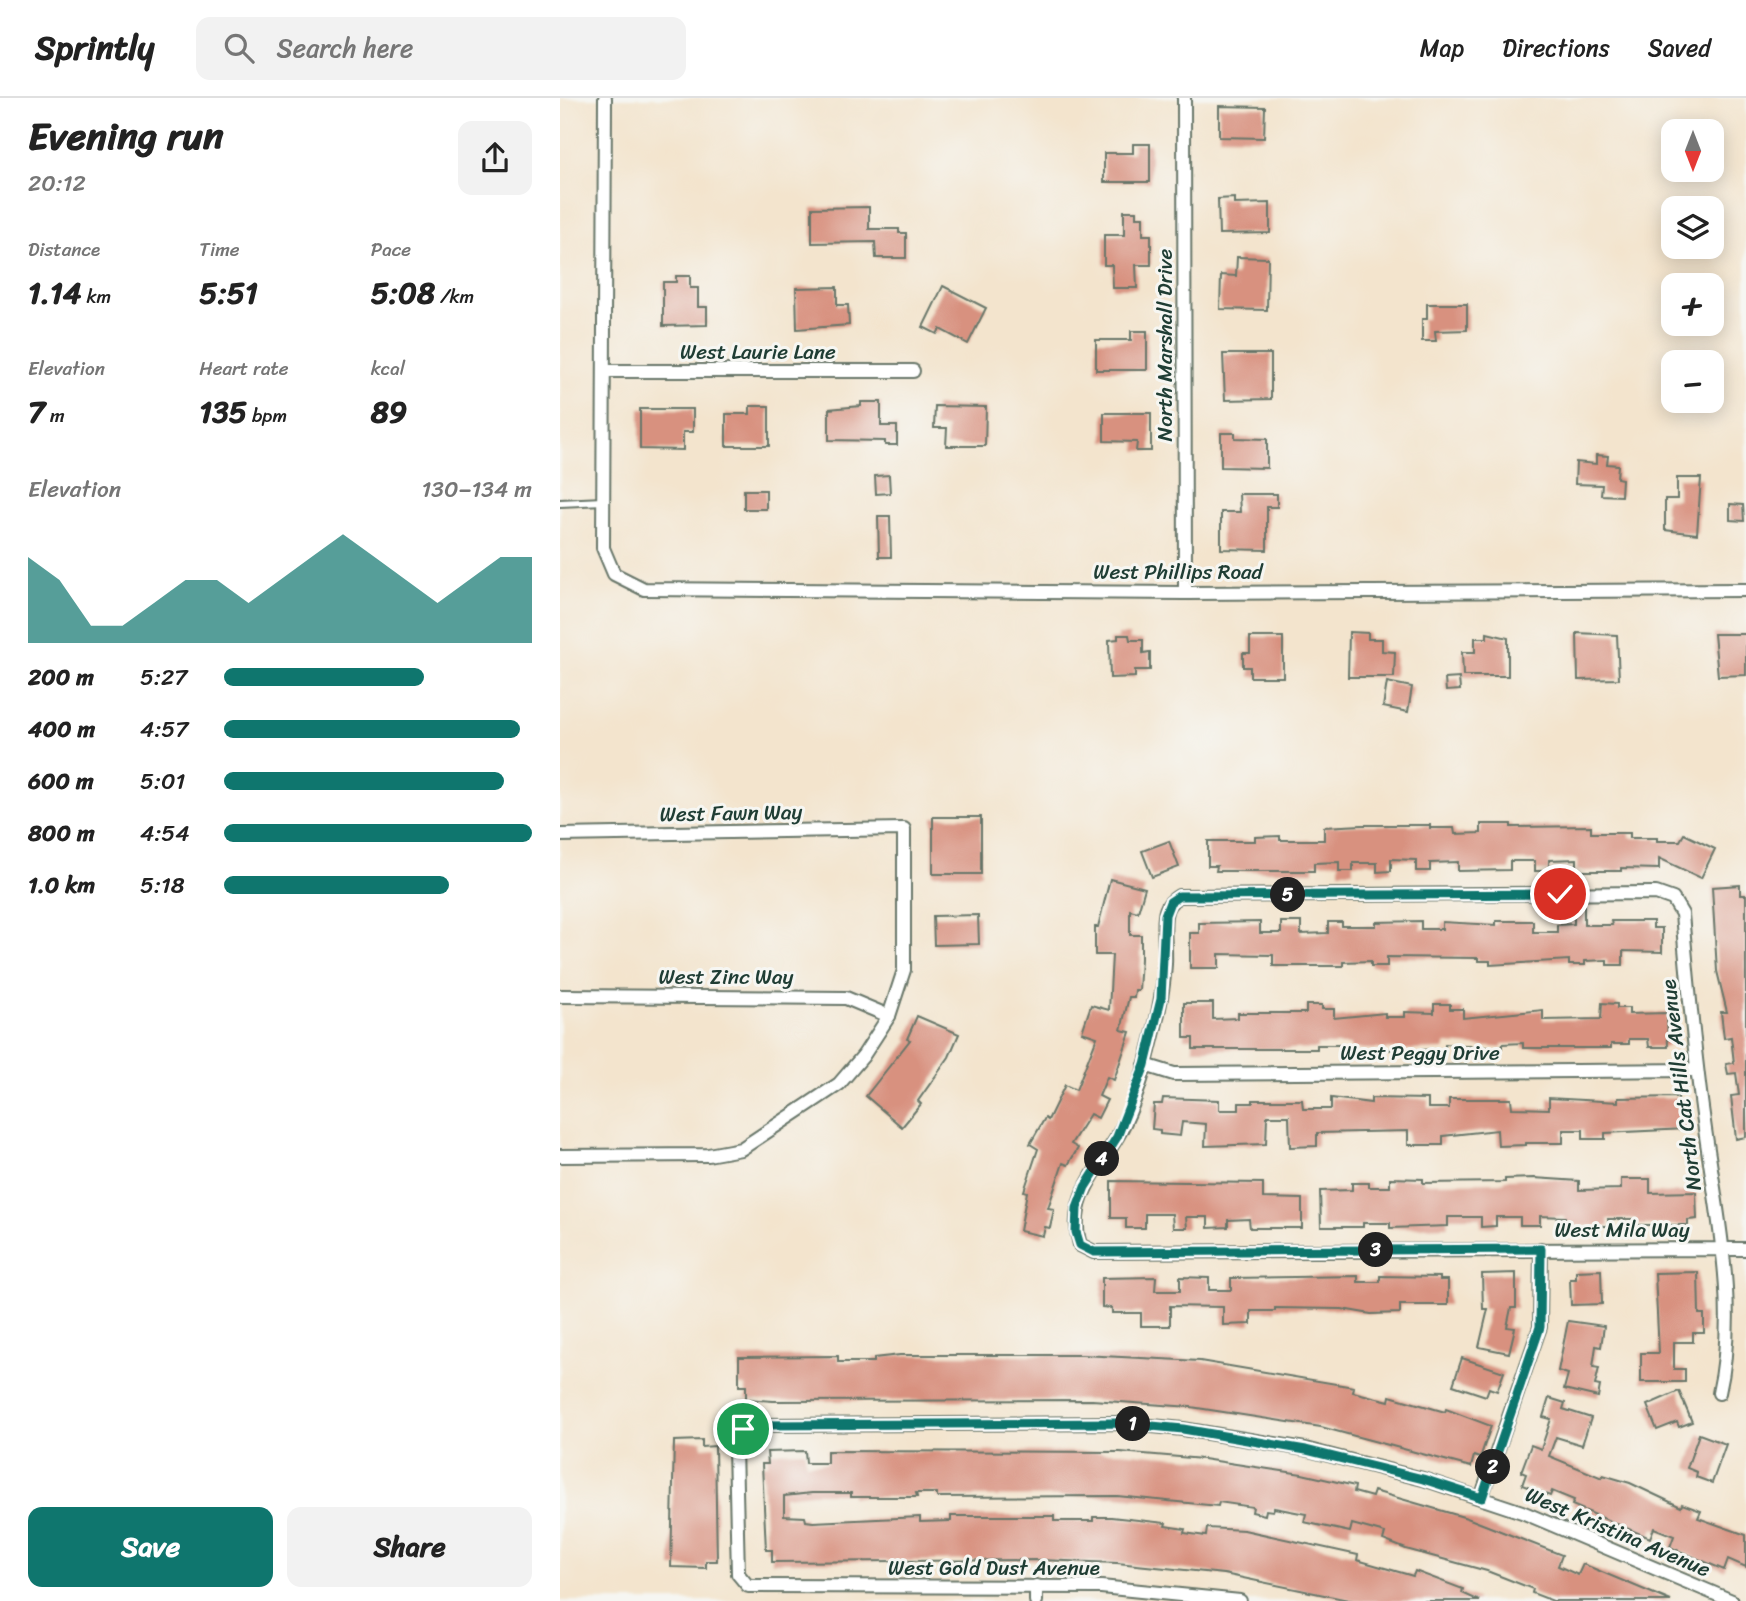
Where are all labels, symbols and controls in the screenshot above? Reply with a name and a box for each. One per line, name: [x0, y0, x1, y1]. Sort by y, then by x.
search box: [196, 17, 686, 80]
text: Sprintly: [35, 19, 154, 77]
text: Search here: [276, 25, 413, 71]
text: Map: [1420, 27, 1464, 69]
text: Directions: [1502, 27, 1610, 69]
text: Saved: [1648, 27, 1711, 69]
icon: search: [220, 29, 258, 67]
text: Evening run: [28, 103, 224, 170]
north arrow: [1661, 119, 1724, 182]
map controls: [1661, 119, 1724, 413]
button: share: [458, 121, 532, 195]
text: 20:12: [28, 163, 86, 204]
button: layers: [1661, 196, 1724, 259]
text: Distance: [28, 233, 100, 266]
text: Time: [199, 233, 240, 266]
text: Pace: [371, 233, 411, 266]
street label: North Marshall Drive: [1146, 248, 1184, 441]
text: 1.14: [28, 266, 82, 320]
text: 5:51: [199, 266, 258, 320]
text: 5:08: [371, 266, 435, 320]
button: +: [1661, 273, 1724, 336]
text: km: [82, 280, 111, 313]
text: /km: [435, 280, 474, 313]
street label: West Laurie Lane: [680, 333, 836, 371]
button: −: [1661, 350, 1724, 413]
text: Elevation: [28, 352, 105, 385]
text: Heart rate: [199, 352, 289, 385]
text: kcal: [371, 352, 405, 385]
text: 7: [28, 385, 45, 439]
text: 135: [199, 385, 247, 439]
text: 89: [371, 385, 407, 439]
text: m: [45, 399, 65, 432]
text: bpm: [247, 399, 287, 432]
text: Elevation: [28, 469, 121, 510]
text: 130–134 m: [421, 469, 532, 510]
street label: West Phillips Road: [1093, 553, 1265, 591]
text: 200 m: [28, 657, 94, 698]
text: 5:27: [140, 657, 187, 698]
text: 400 m: [28, 709, 95, 750]
text: 4:57: [140, 709, 189, 750]
text: 600 m: [28, 761, 94, 802]
text: 5:01: [140, 761, 185, 802]
street label: West Fawn Way: [659, 793, 803, 833]
text: 800 m: [28, 813, 95, 854]
text: 4:54: [140, 813, 190, 854]
pin: [1530, 864, 1590, 924]
text: 1.0 km: [28, 865, 95, 906]
text: 5:18: [140, 865, 185, 906]
icon: check: [1541, 875, 1579, 913]
pin: 5: [1270, 878, 1306, 912]
text: 5: [1282, 878, 1293, 911]
street label: West Zinc Way: [659, 958, 793, 996]
street label: North Cat Hills Avenue: [1649, 977, 1713, 1193]
street label: West Peggy Drive: [1340, 1034, 1500, 1072]
pin: 4: [1084, 1142, 1120, 1176]
text: 4: [1096, 1142, 1107, 1175]
street label: West Mila Way: [1554, 1211, 1690, 1249]
pin: 3: [1358, 1232, 1394, 1268]
text: 3: [1370, 1233, 1381, 1266]
pin: [713, 1399, 773, 1459]
pin: 1: [1116, 1406, 1150, 1442]
text: 1: [1128, 1407, 1137, 1440]
icon: arrive: [724, 1410, 762, 1448]
pin: 2: [1476, 1450, 1510, 1484]
text: 2: [1487, 1450, 1498, 1483]
street label: West Kristina Avenue: [1519, 1476, 1717, 1588]
button: Save: [28, 1507, 273, 1587]
button: Share: [287, 1507, 532, 1587]
street label: West Gold Dust Avenue: [888, 1549, 1100, 1587]

